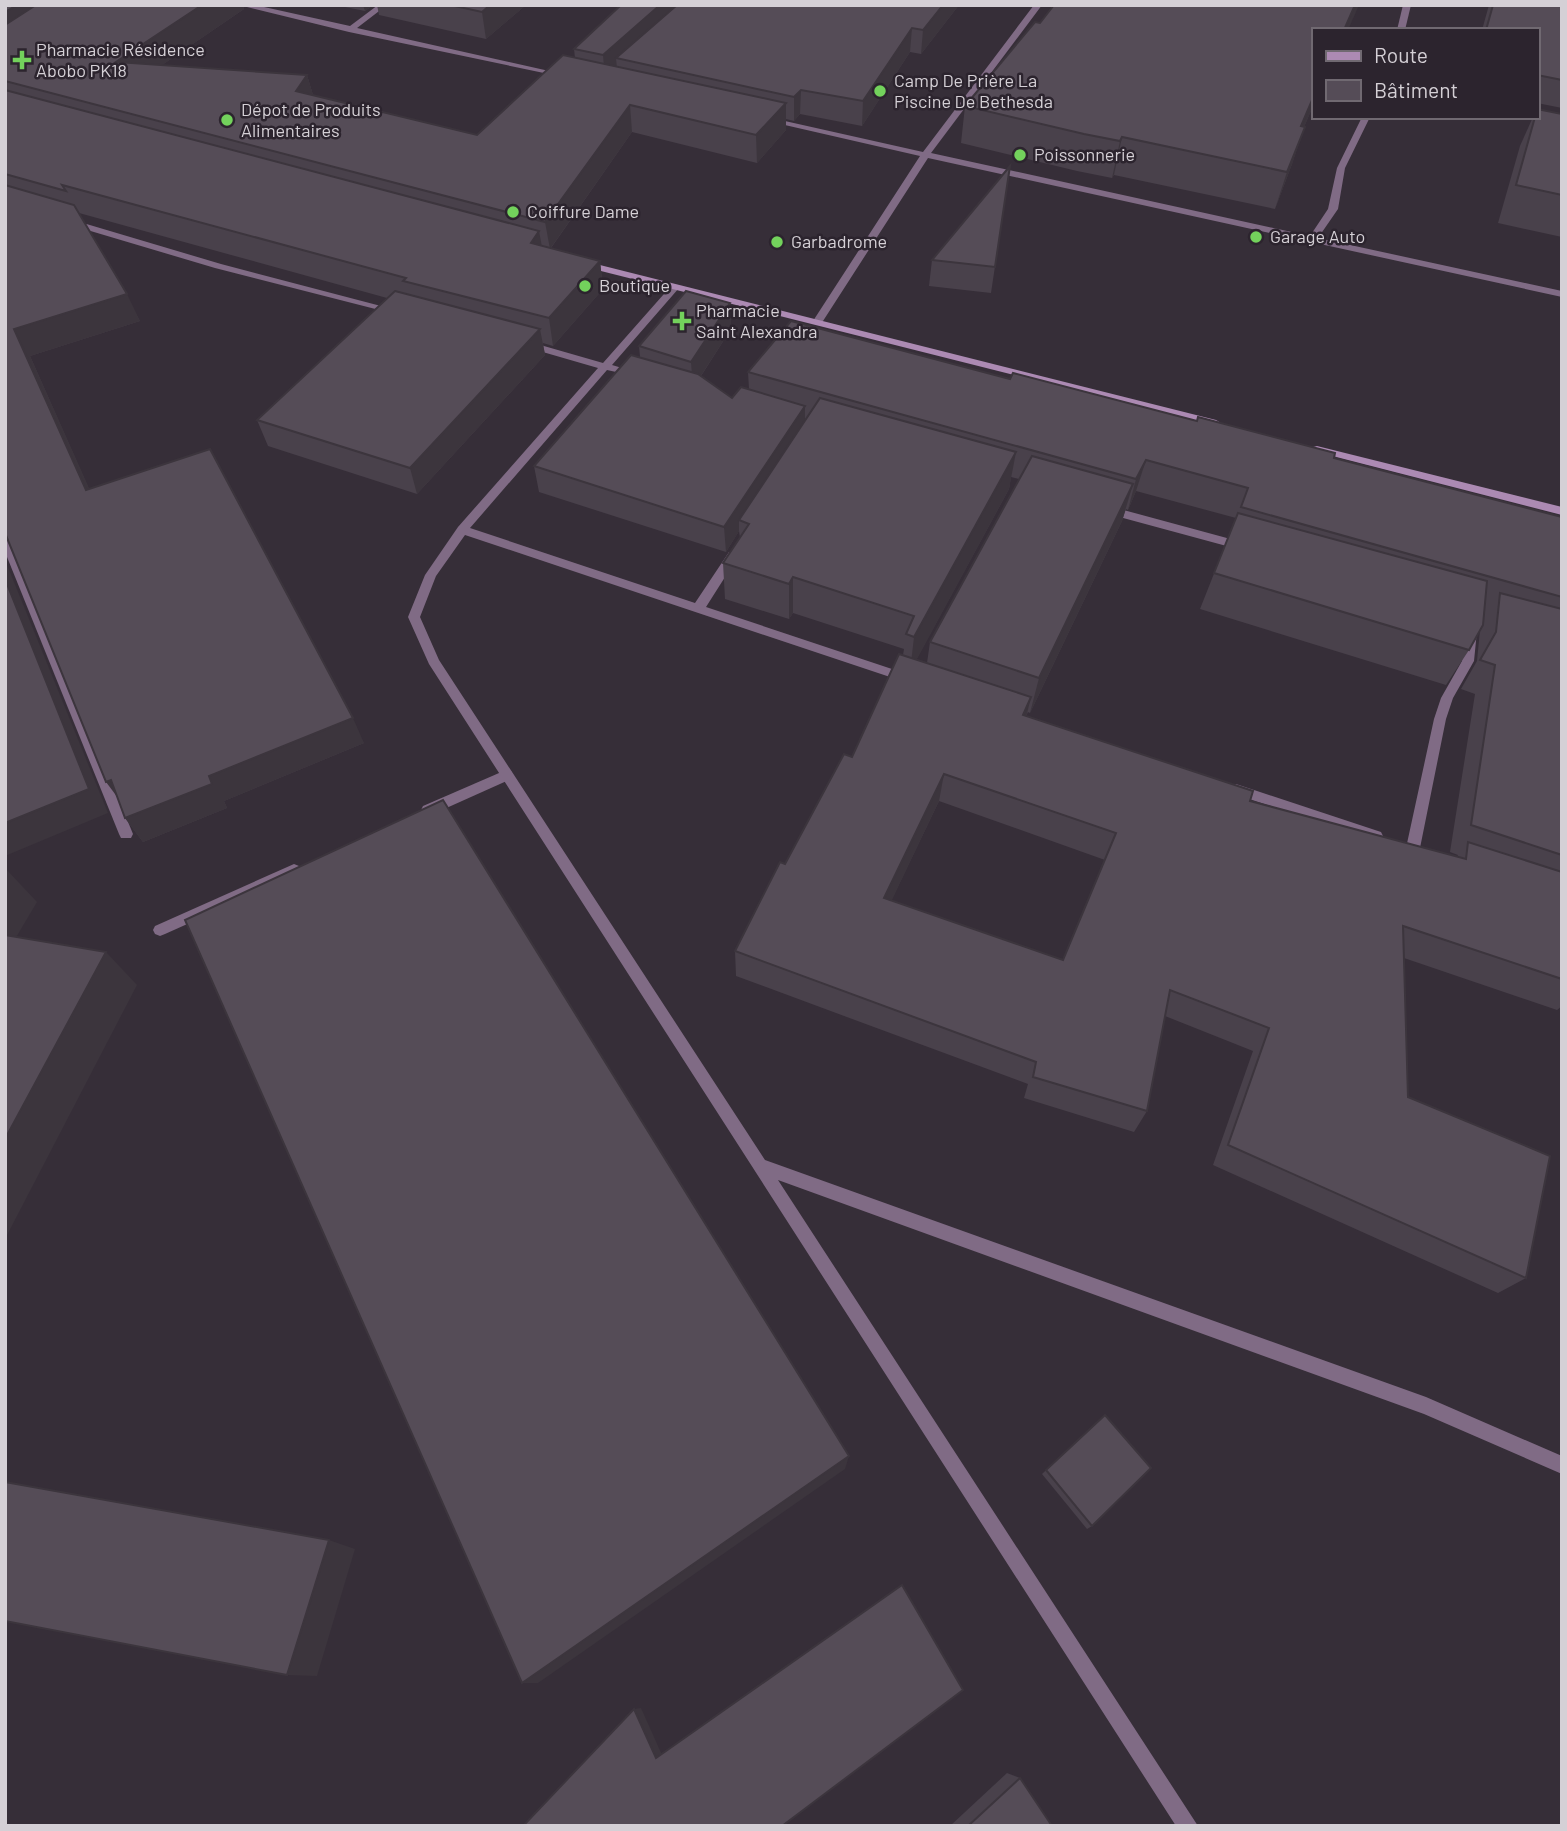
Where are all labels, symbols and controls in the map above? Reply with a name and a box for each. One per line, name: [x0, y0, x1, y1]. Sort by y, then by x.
legend: [1312, 28, 1539, 119]
place label: Pharmacie Résidence Abobo PK18: [36, 38, 205, 81]
text: Route: [1374, 42, 1428, 67]
marker: Pharmacie Résidence Abobo PK18: [14, 52, 30, 68]
place label: Camp De Prière La Piscine De Bethesda: [894, 69, 1053, 112]
text: Bâtiment: [1374, 77, 1458, 102]
marker: Camp De Prière La Piscine De Bethesda: [872, 83, 888, 99]
place label: Dépot de Produits Alimentaires: [241, 98, 381, 141]
marker: Dépot de Produits Alimentaires: [219, 112, 235, 128]
place label: Poissonnerie: [1034, 143, 1135, 165]
marker: Poissonnerie: [1012, 147, 1028, 163]
place label: Coiffure Dame: [527, 200, 639, 222]
marker: Coiffure Dame: [505, 204, 521, 220]
place label: Garage Auto: [1270, 225, 1365, 247]
marker: Garage Auto: [1248, 229, 1264, 245]
place label: Garbadrome: [791, 230, 887, 252]
marker: Garbadrome: [769, 234, 785, 250]
place label: Boutique: [599, 274, 670, 296]
marker: Boutique: [577, 278, 593, 294]
place label: Pharmacie Saint Alexandra: [696, 299, 817, 342]
marker: Pharmacie Saint Alexandra: [674, 313, 690, 329]

